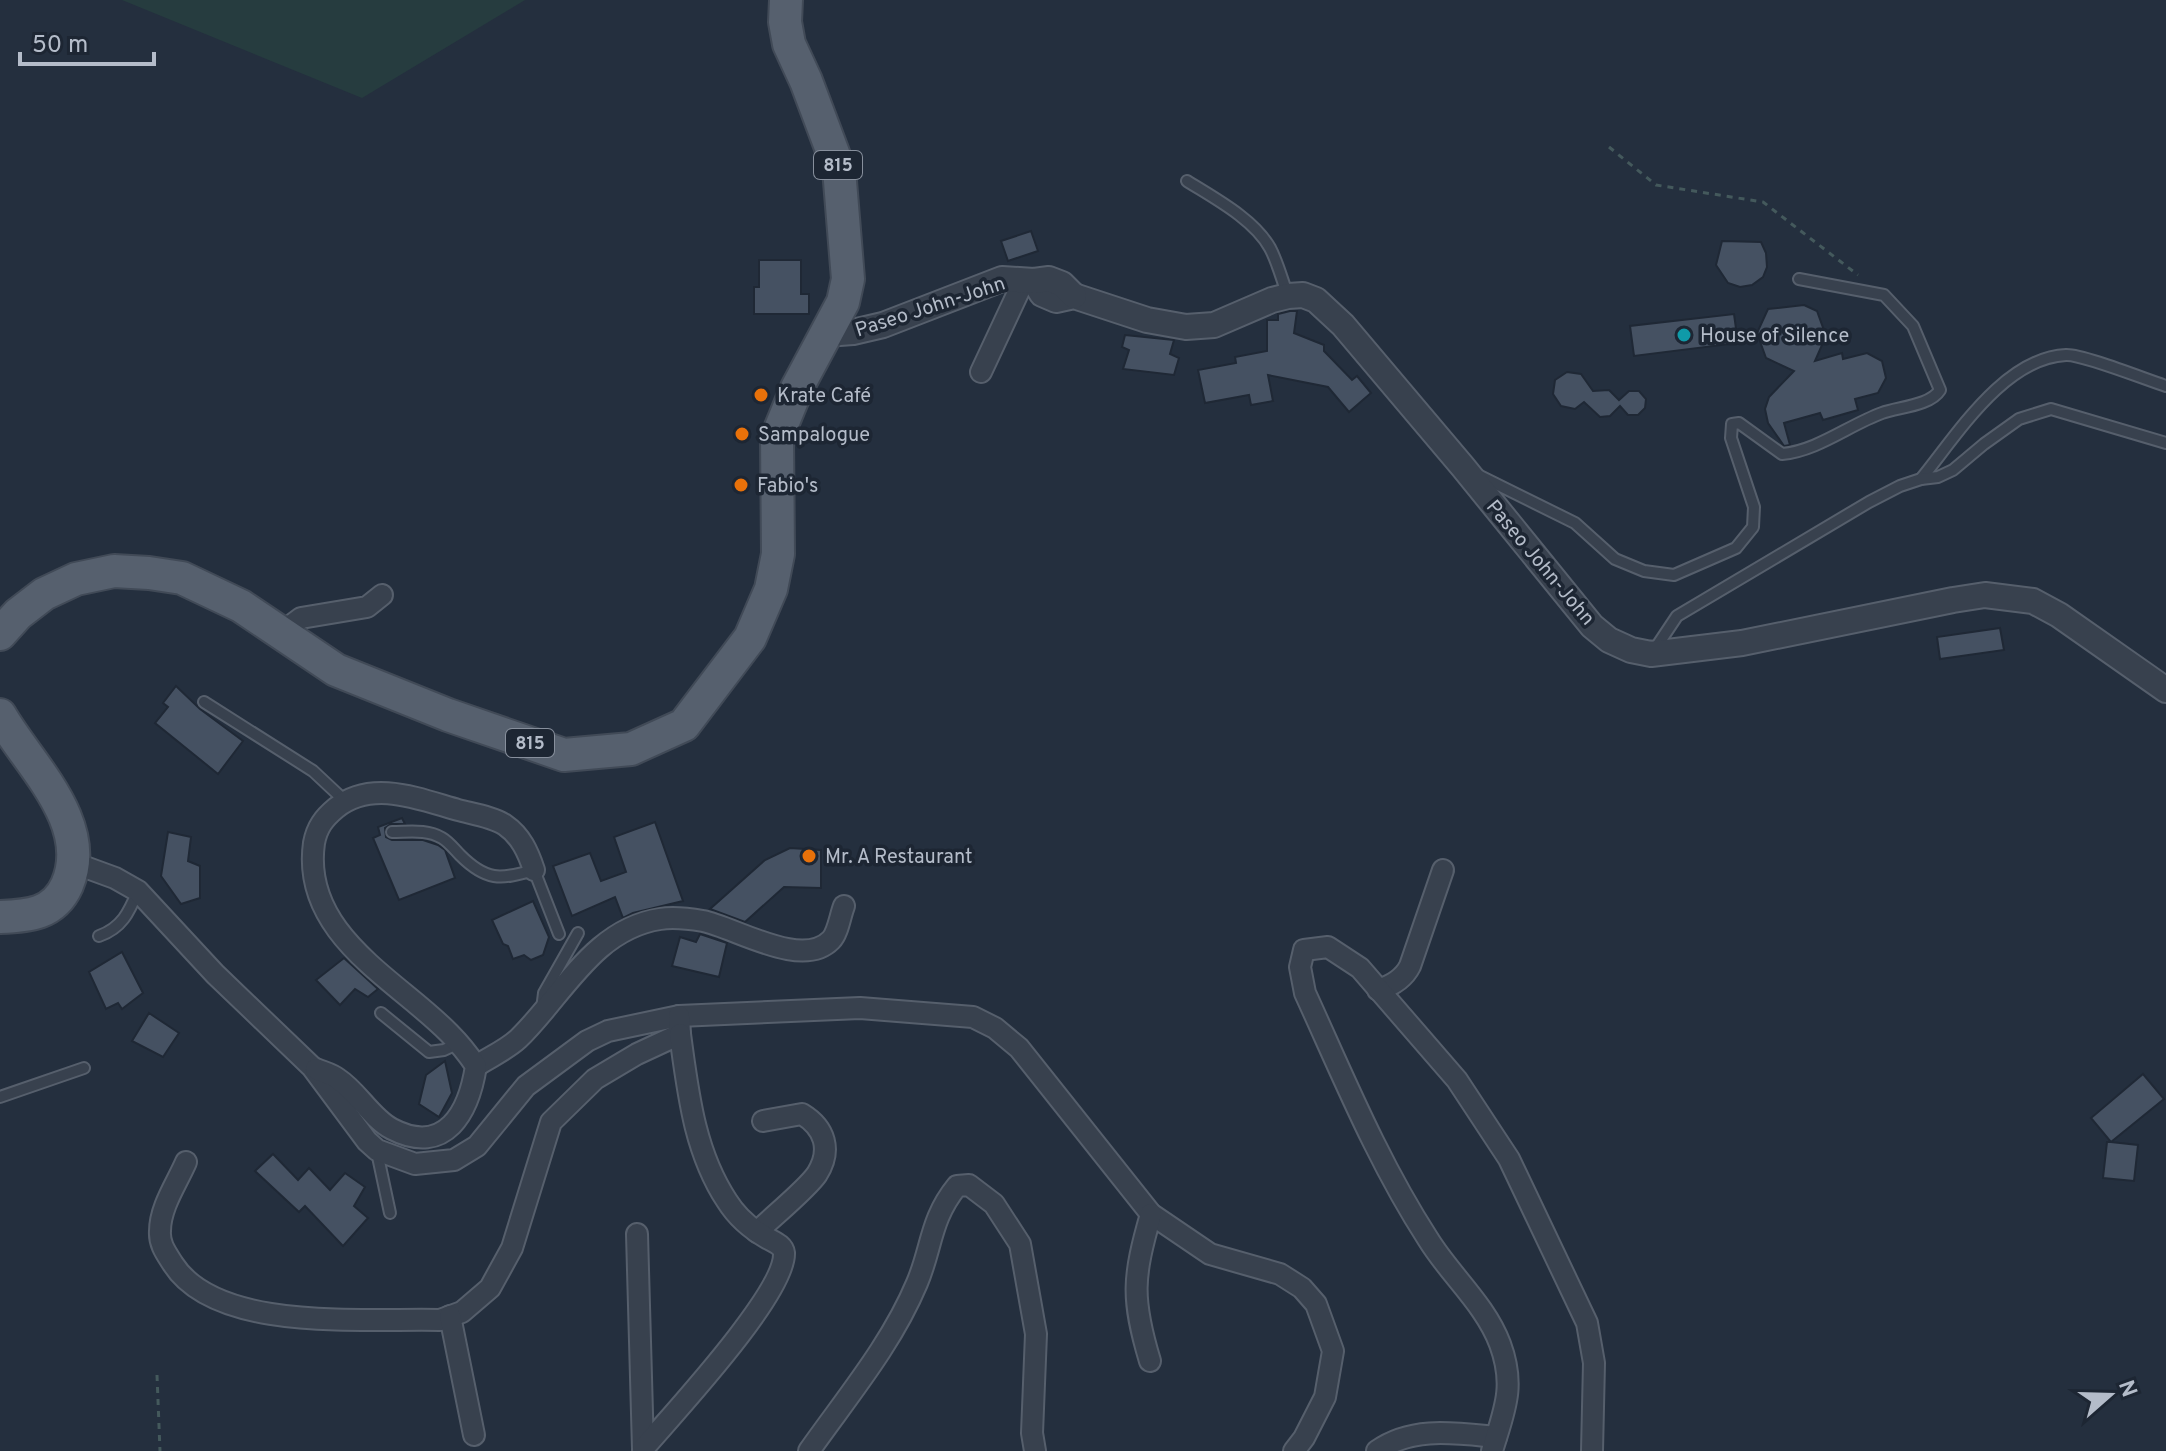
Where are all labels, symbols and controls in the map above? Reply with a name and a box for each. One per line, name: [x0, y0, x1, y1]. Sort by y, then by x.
scale bar: [20, 16, 154, 66]
text: 50 m: [32, 31, 88, 61]
road number: 815: [814, 151, 862, 179]
street label: Paseo John-John: [852, 271, 1009, 344]
place label: House of Silence: [1700, 324, 1849, 350]
marker: House of Silence: [1675, 326, 1693, 344]
place label: Krate Café: [777, 384, 871, 410]
marker: Krate Café: [752, 386, 770, 404]
place label: Sampalogue: [758, 423, 870, 449]
marker: Sampalogue: [733, 425, 751, 443]
place label: Fabio's: [757, 474, 818, 500]
marker: Fabio's: [732, 476, 750, 494]
street label: Paseo John-John: [1479, 495, 1600, 632]
road number: 815: [506, 729, 554, 757]
place label: Mr. A Restaurant: [825, 845, 973, 871]
marker: Mr. A Restaurant: [800, 847, 818, 865]
north arrow: [2070, 1355, 2150, 1435]
text: N: [2111, 1377, 2142, 1401]

